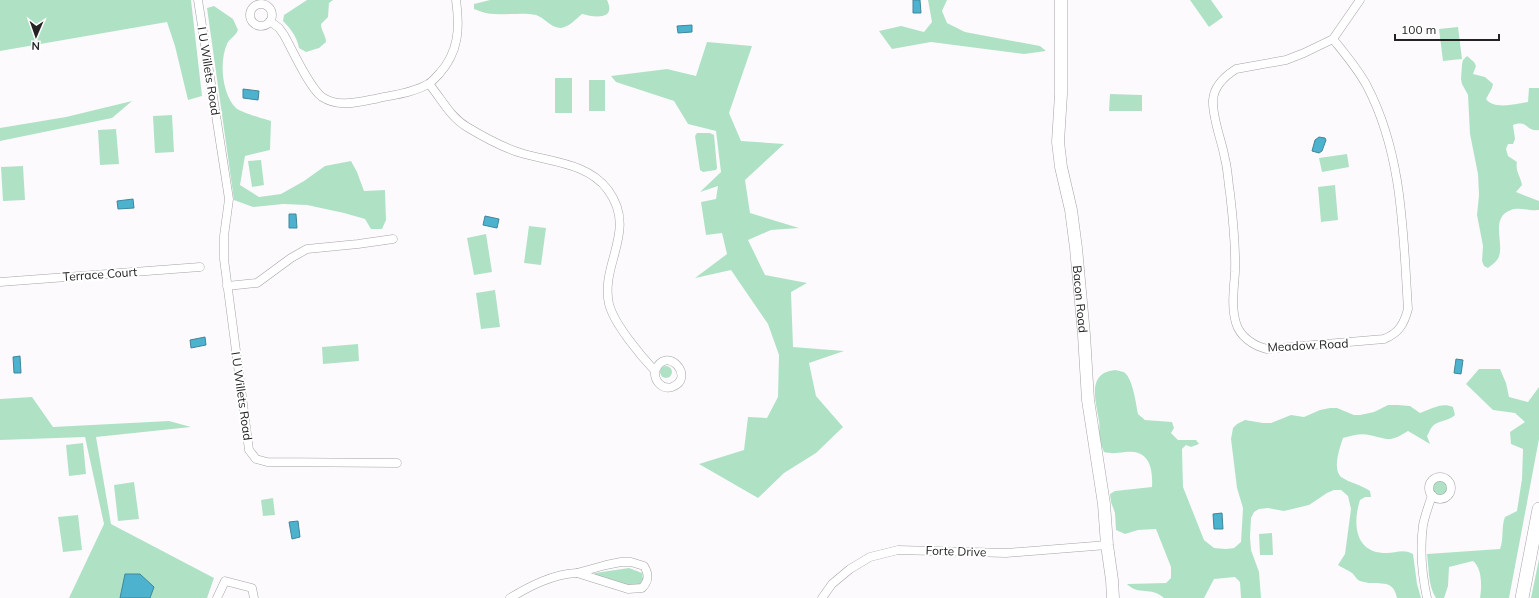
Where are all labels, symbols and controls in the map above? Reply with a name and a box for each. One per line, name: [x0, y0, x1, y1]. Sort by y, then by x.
north arrow: [16, 16, 56, 56]
scale bar: [1395, 16, 1499, 42]
text: 100 m: [1401, 22, 1436, 37]
street label: I U Willets Road: [195, 26, 223, 116]
text: N: [31, 39, 40, 53]
street label: Terrace Court: [62, 264, 138, 284]
street label: Bacon Road: [1070, 265, 1091, 333]
street label: Meadow Road: [1267, 335, 1349, 355]
street label: I U Willets Road: [228, 351, 256, 441]
street label: Forte Drive: [925, 542, 987, 560]

